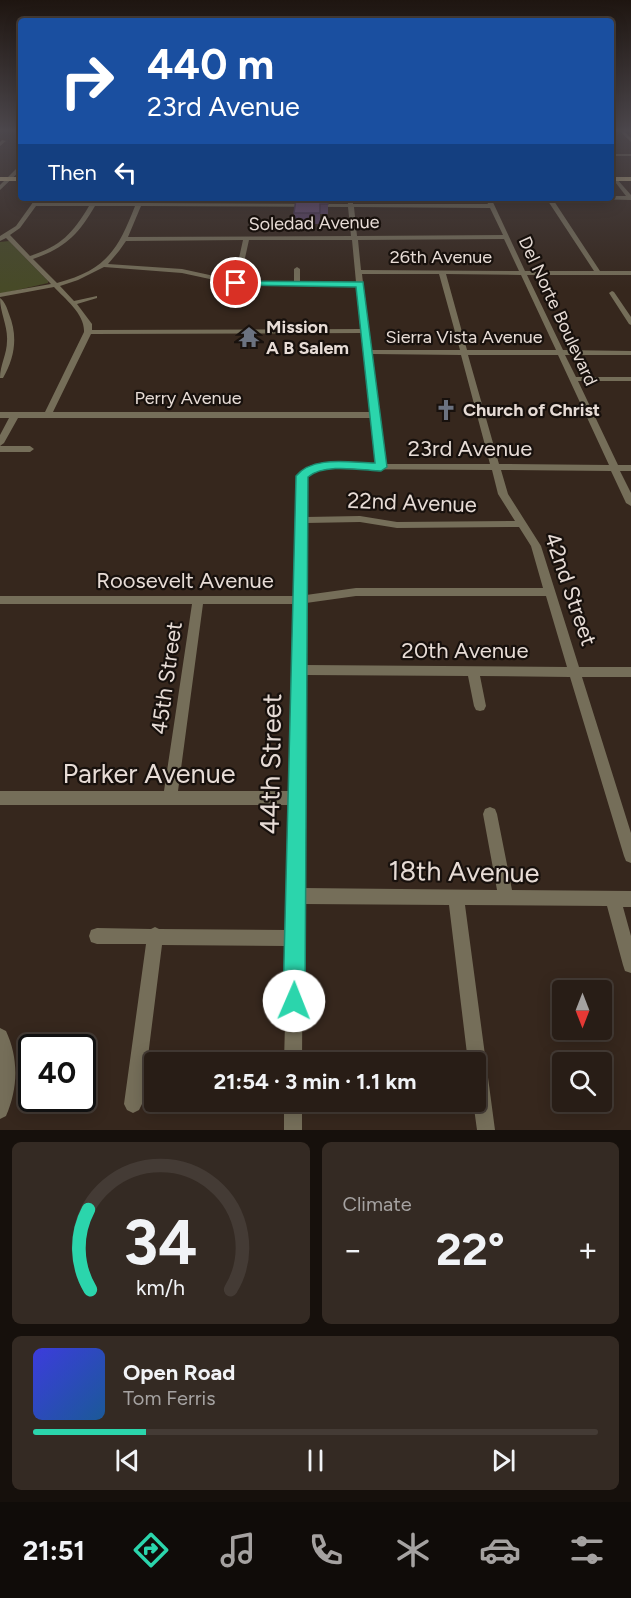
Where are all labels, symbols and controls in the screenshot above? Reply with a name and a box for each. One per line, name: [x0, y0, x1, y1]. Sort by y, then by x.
text: 440 m: [147, 39, 274, 90]
icon: right: [48, 42, 126, 120]
text: 23rd Avenue: [147, 90, 300, 123]
icon: left: [109, 156, 142, 189]
text: Then: [48, 159, 97, 186]
street label: Soledad Avenue: [248, 211, 380, 235]
street label: Del Norte Boulevard: [514, 233, 602, 389]
street label: 26th Avenue: [390, 246, 492, 268]
pin: [210, 257, 261, 308]
icon: arrive: [219, 266, 252, 299]
place label: Mission A B Salem: [266, 316, 349, 359]
temple icon: Mission A B Salem: [237, 325, 261, 349]
street label: Sierra Vista Avenue: [385, 326, 543, 348]
street label: Perry Avenue: [134, 387, 242, 409]
church icon: Church of Christ: [434, 398, 458, 422]
place label: Church of Christ: [463, 399, 600, 421]
street label: 23rd Avenue: [408, 435, 532, 462]
street label: 22nd Avenue: [347, 487, 477, 518]
street label: 42nd Street: [539, 529, 603, 649]
street label: Roosevelt Avenue: [96, 567, 274, 594]
street label: 45th Street: [145, 620, 188, 736]
street label: 20th Avenue: [402, 637, 528, 664]
street label: 44th Street: [253, 693, 288, 835]
street label: Parker Avenue: [63, 757, 235, 790]
street label: 18th Avenue: [388, 854, 540, 889]
position arrow: [262, 969, 326, 1033]
north arrow: [552, 980, 612, 1040]
map controls: [552, 980, 612, 1112]
speed limit sign: 40: [18, 1034, 96, 1112]
button: search: [552, 1052, 612, 1112]
text: 21:54 · 3 min · 1.1 km: [214, 1068, 416, 1095]
text: Climate: [343, 1192, 412, 1216]
text: 34: [124, 1205, 198, 1280]
text: 22°: [436, 1222, 505, 1276]
text: −: [343, 1230, 363, 1269]
text: +: [577, 1230, 598, 1269]
text: km/h: [136, 1275, 185, 1300]
text: Open Road: [123, 1359, 235, 1386]
text: Tom Ferris: [123, 1386, 216, 1410]
icon: previous: [111, 1444, 144, 1477]
icon: pause: [299, 1444, 332, 1477]
icon: next: [487, 1444, 520, 1477]
icon: directions: [130, 1529, 172, 1571]
icon: music: [217, 1529, 259, 1571]
icon: phone: [305, 1529, 347, 1571]
icon: climate: [392, 1529, 434, 1571]
icon: car: [479, 1529, 521, 1571]
icon: filters: [566, 1529, 608, 1571]
text: 21:51: [23, 1534, 85, 1567]

